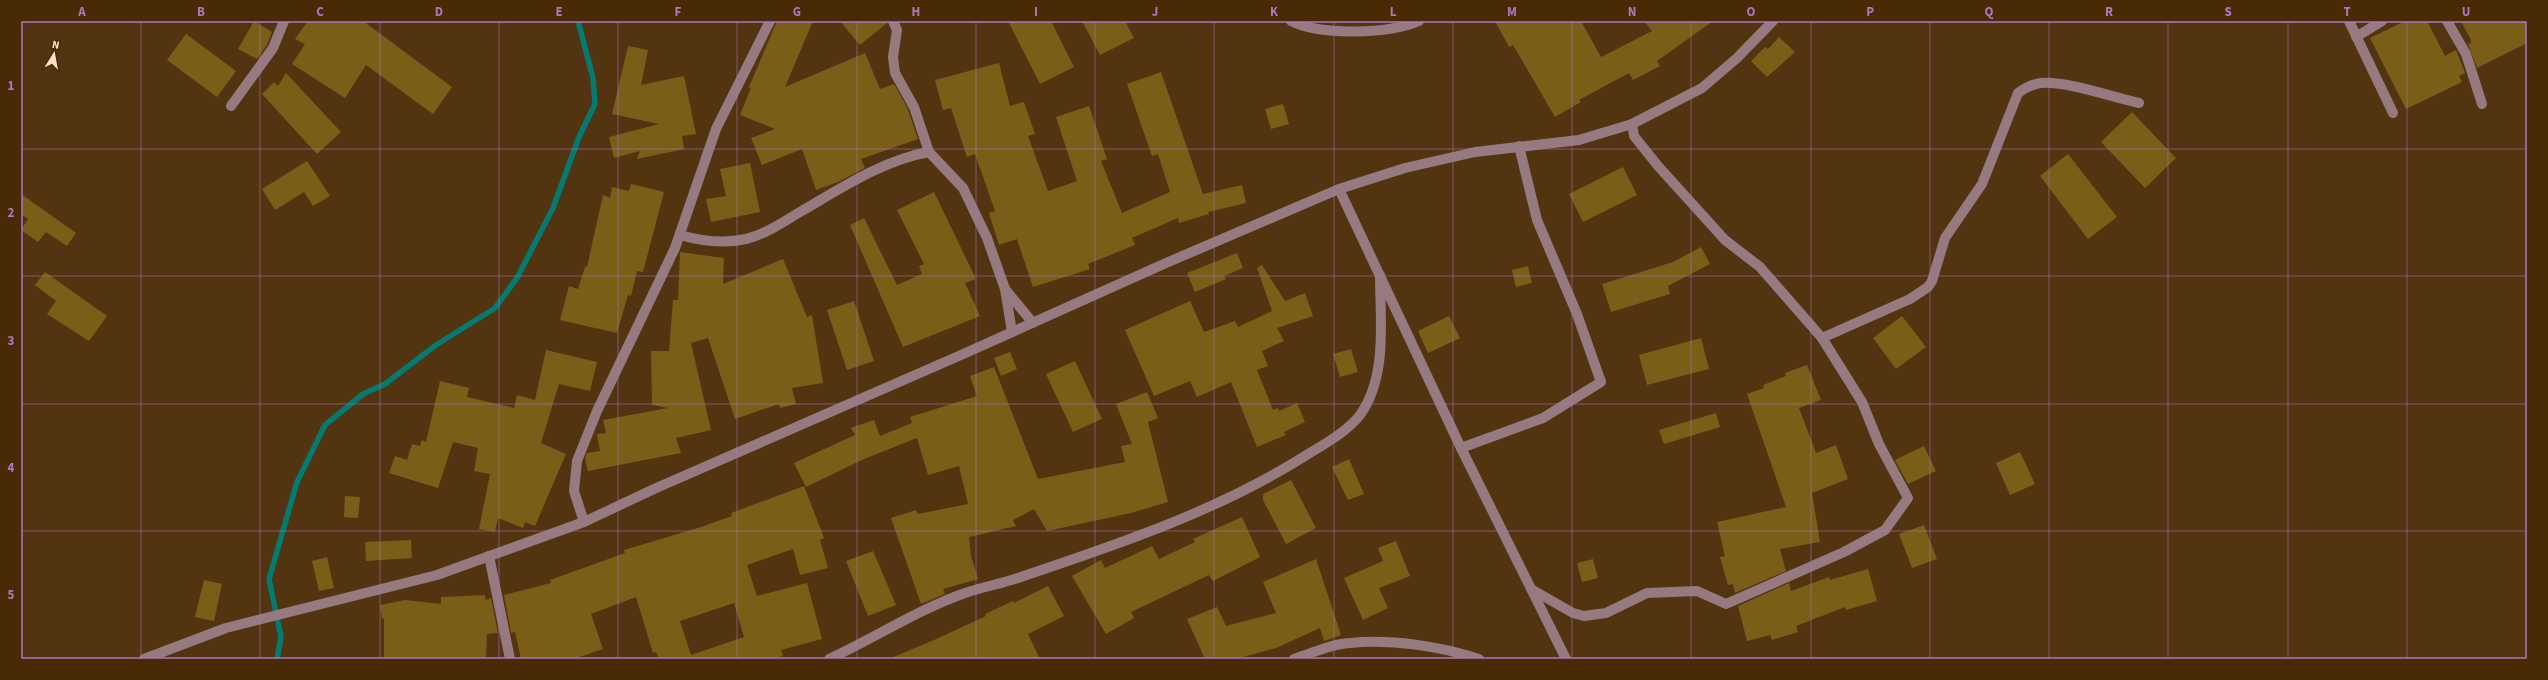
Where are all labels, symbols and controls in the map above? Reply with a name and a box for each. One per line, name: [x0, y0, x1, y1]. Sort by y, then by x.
text: A: [77, 3, 86, 21]
text: B: [197, 3, 205, 21]
text: C: [316, 3, 324, 21]
text: D: [435, 3, 443, 21]
text: E: [555, 3, 563, 21]
text: F: [675, 3, 682, 21]
text: G: [793, 3, 801, 21]
text: H: [912, 3, 920, 21]
text: I: [1034, 3, 1038, 21]
text: J: [1152, 3, 1158, 21]
text: K: [1270, 3, 1279, 21]
text: L: [1390, 3, 1397, 21]
text: M: [1507, 3, 1517, 21]
text: N: [1628, 3, 1636, 21]
text: O: [1747, 3, 1756, 21]
text: P: [1866, 3, 1874, 21]
text: Q: [1985, 3, 1994, 21]
text: R: [2105, 3, 2113, 21]
text: S: [2224, 3, 2232, 21]
text: T: [2343, 3, 2351, 21]
text: U: [2462, 3, 2470, 21]
north arrow: [34, 34, 74, 74]
text: N: [51, 37, 61, 53]
text: 1: [8, 77, 15, 95]
text: 2: [8, 204, 15, 222]
text: 3: [8, 332, 15, 350]
text: 4: [8, 459, 15, 477]
text: 5: [8, 586, 15, 604]

